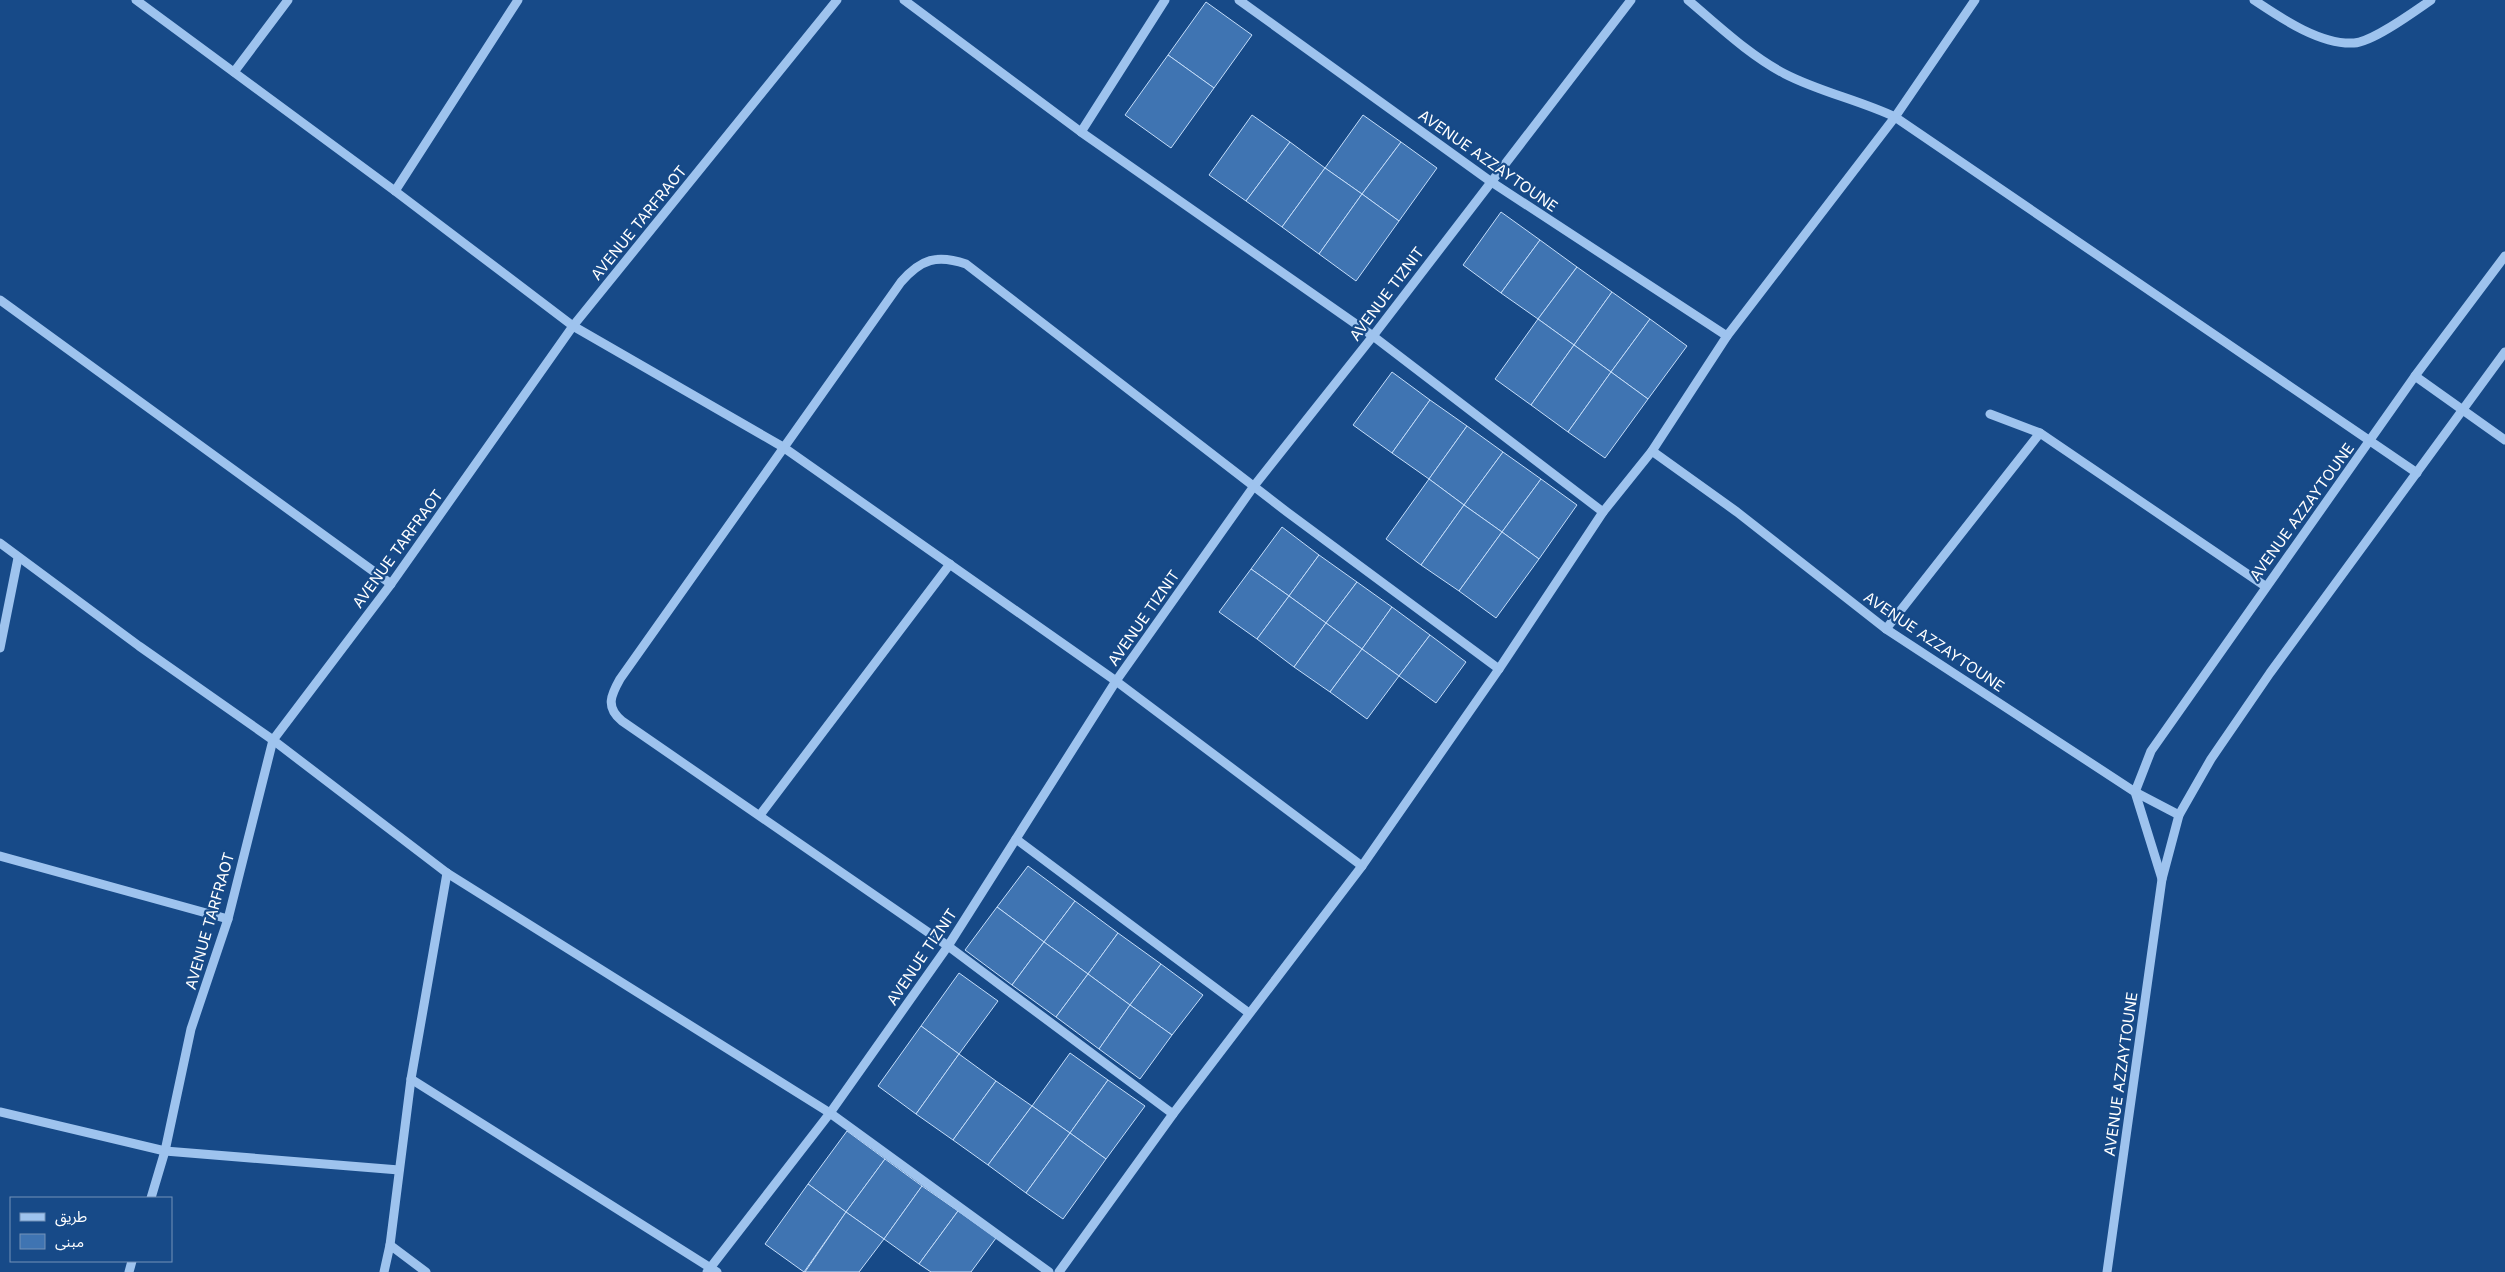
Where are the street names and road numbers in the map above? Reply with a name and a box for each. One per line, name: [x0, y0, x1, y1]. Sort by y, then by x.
street label: AVENUE AZZAYTOUNE: [1415, 105, 1562, 216]
street label: AVENUE TARFRAOT: [587, 162, 691, 284]
street label: AVENUE TIZNIT: [1345, 243, 1428, 344]
street label: AVENUE AZZAYTOUNE: [2245, 439, 2358, 584]
street label: AVENUE TARFRAOT: [348, 486, 447, 612]
street label: AVENUE TIZNIT: [1104, 566, 1184, 669]
street label: AVENUE AZZAYTOUNE: [1860, 587, 2008, 696]
street label: AVENUE TARFRAOT: [181, 850, 238, 992]
street label: AVENUE TIZNIT: [882, 905, 961, 1009]
street label: AVENUE AZZAYTOUNE: [2100, 991, 2141, 1157]

